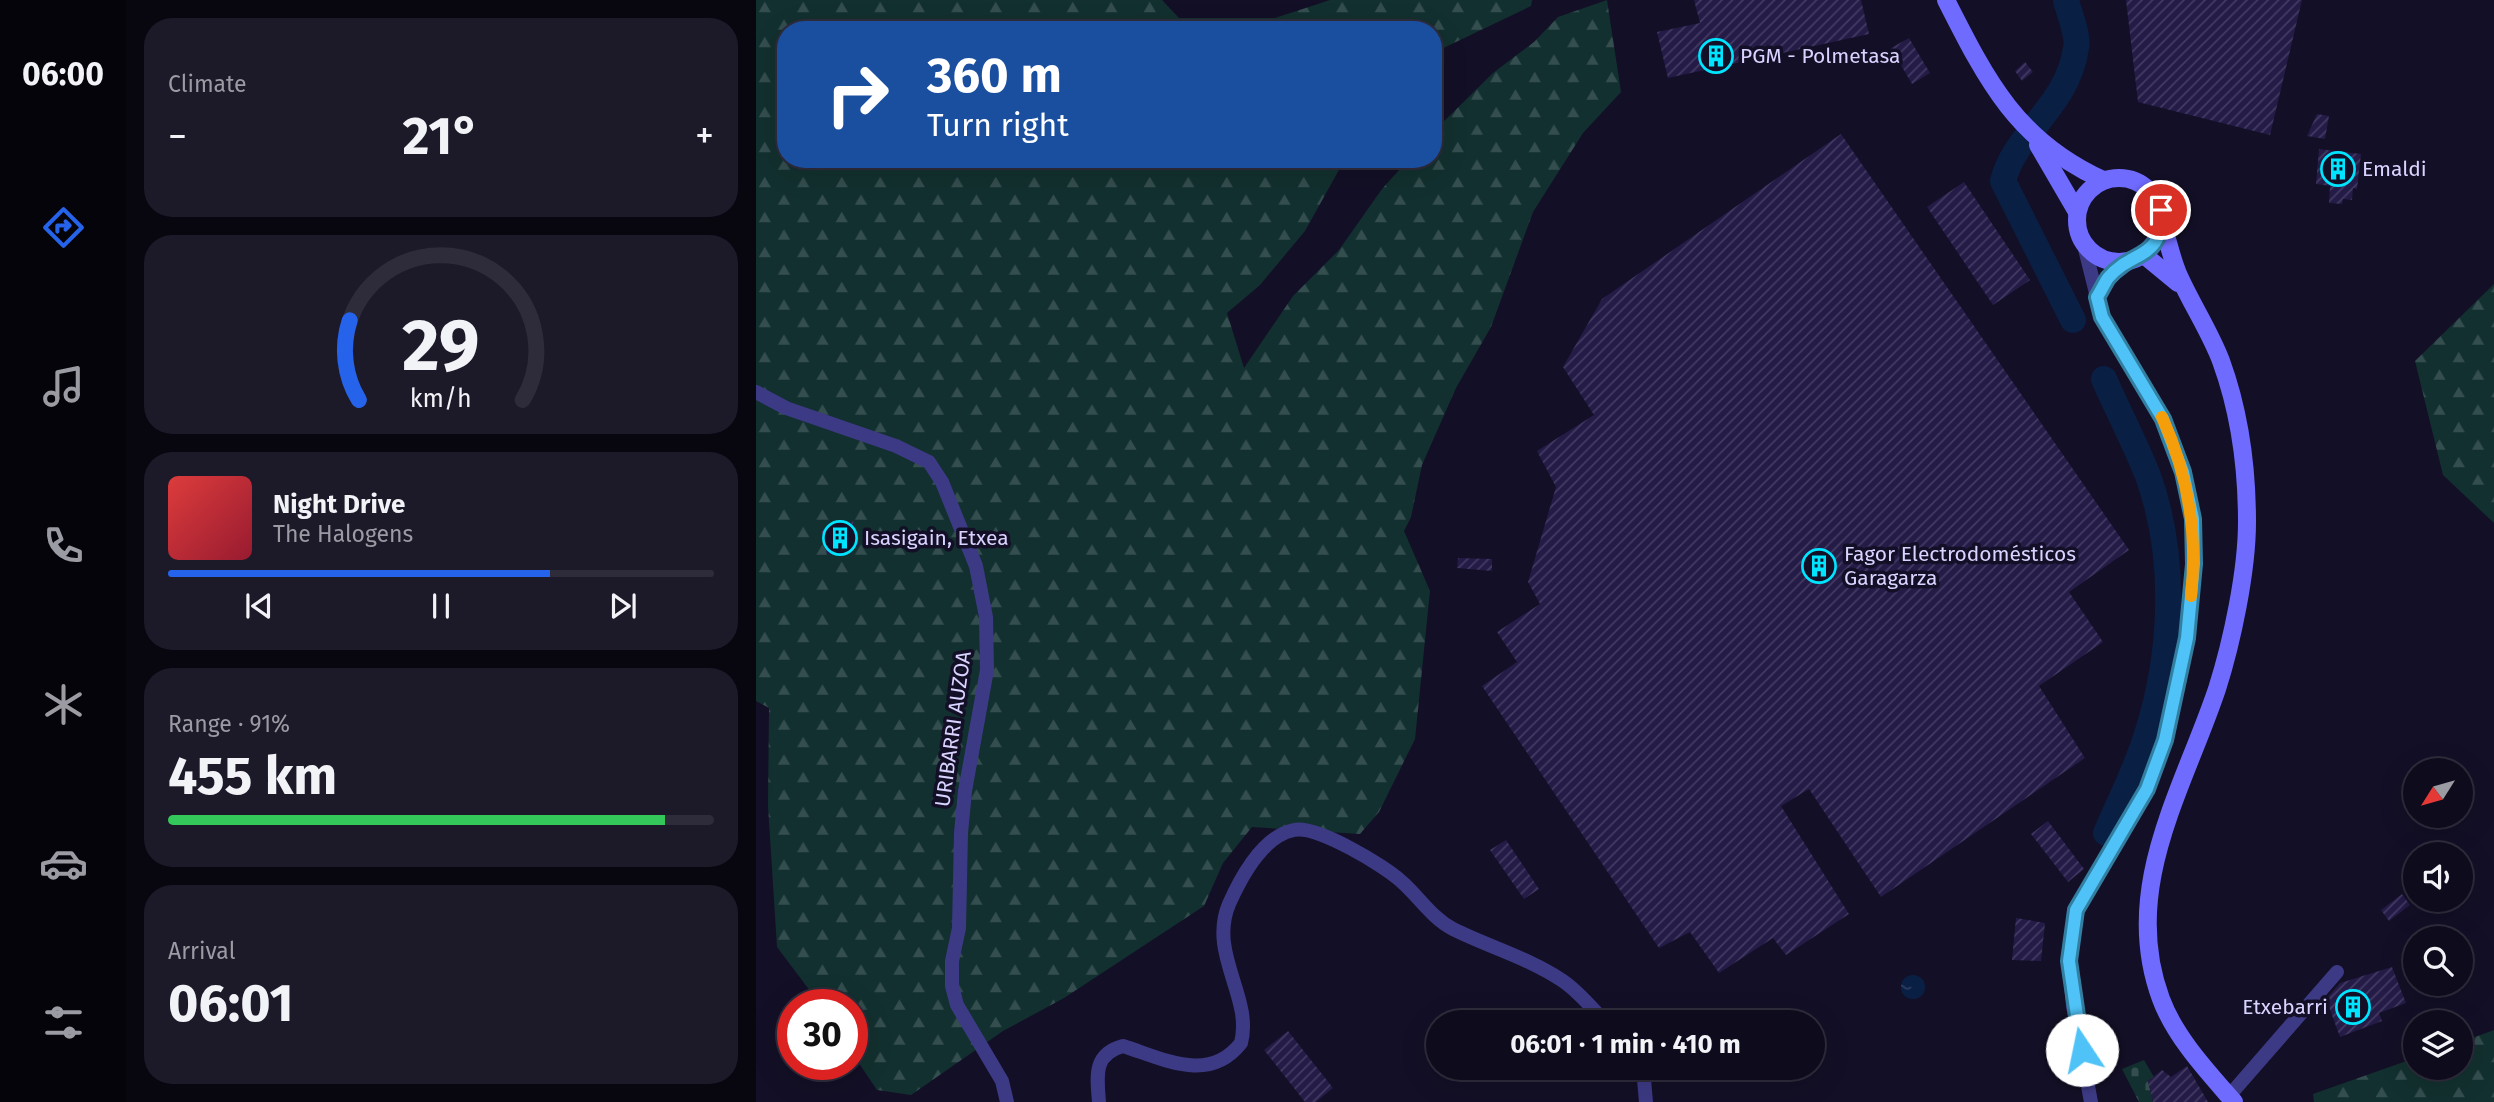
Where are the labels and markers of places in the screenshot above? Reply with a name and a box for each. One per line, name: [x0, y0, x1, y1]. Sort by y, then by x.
building icon: PGM - Polmetasa: [1697, 37, 1735, 75]
place label: PGM - Polmetasa: [1740, 43, 1900, 69]
building icon: Emaldi: [2319, 150, 2357, 188]
place label: Emaldi: [2362, 156, 2427, 182]
pin: [2131, 180, 2191, 240]
building icon: Isasigain, Etxea: [821, 519, 859, 557]
place label: Isasigain, Etxea: [864, 525, 1009, 551]
place label: Fagor Electrodomésticos Garagarza: [1844, 541, 2076, 591]
building icon: Fagor Electrodomésticos Garagarza: [1800, 547, 1838, 585]
building icon: Etxebarri: [2334, 988, 2372, 1026]
place label: Etxebarri: [2242, 994, 2328, 1020]

